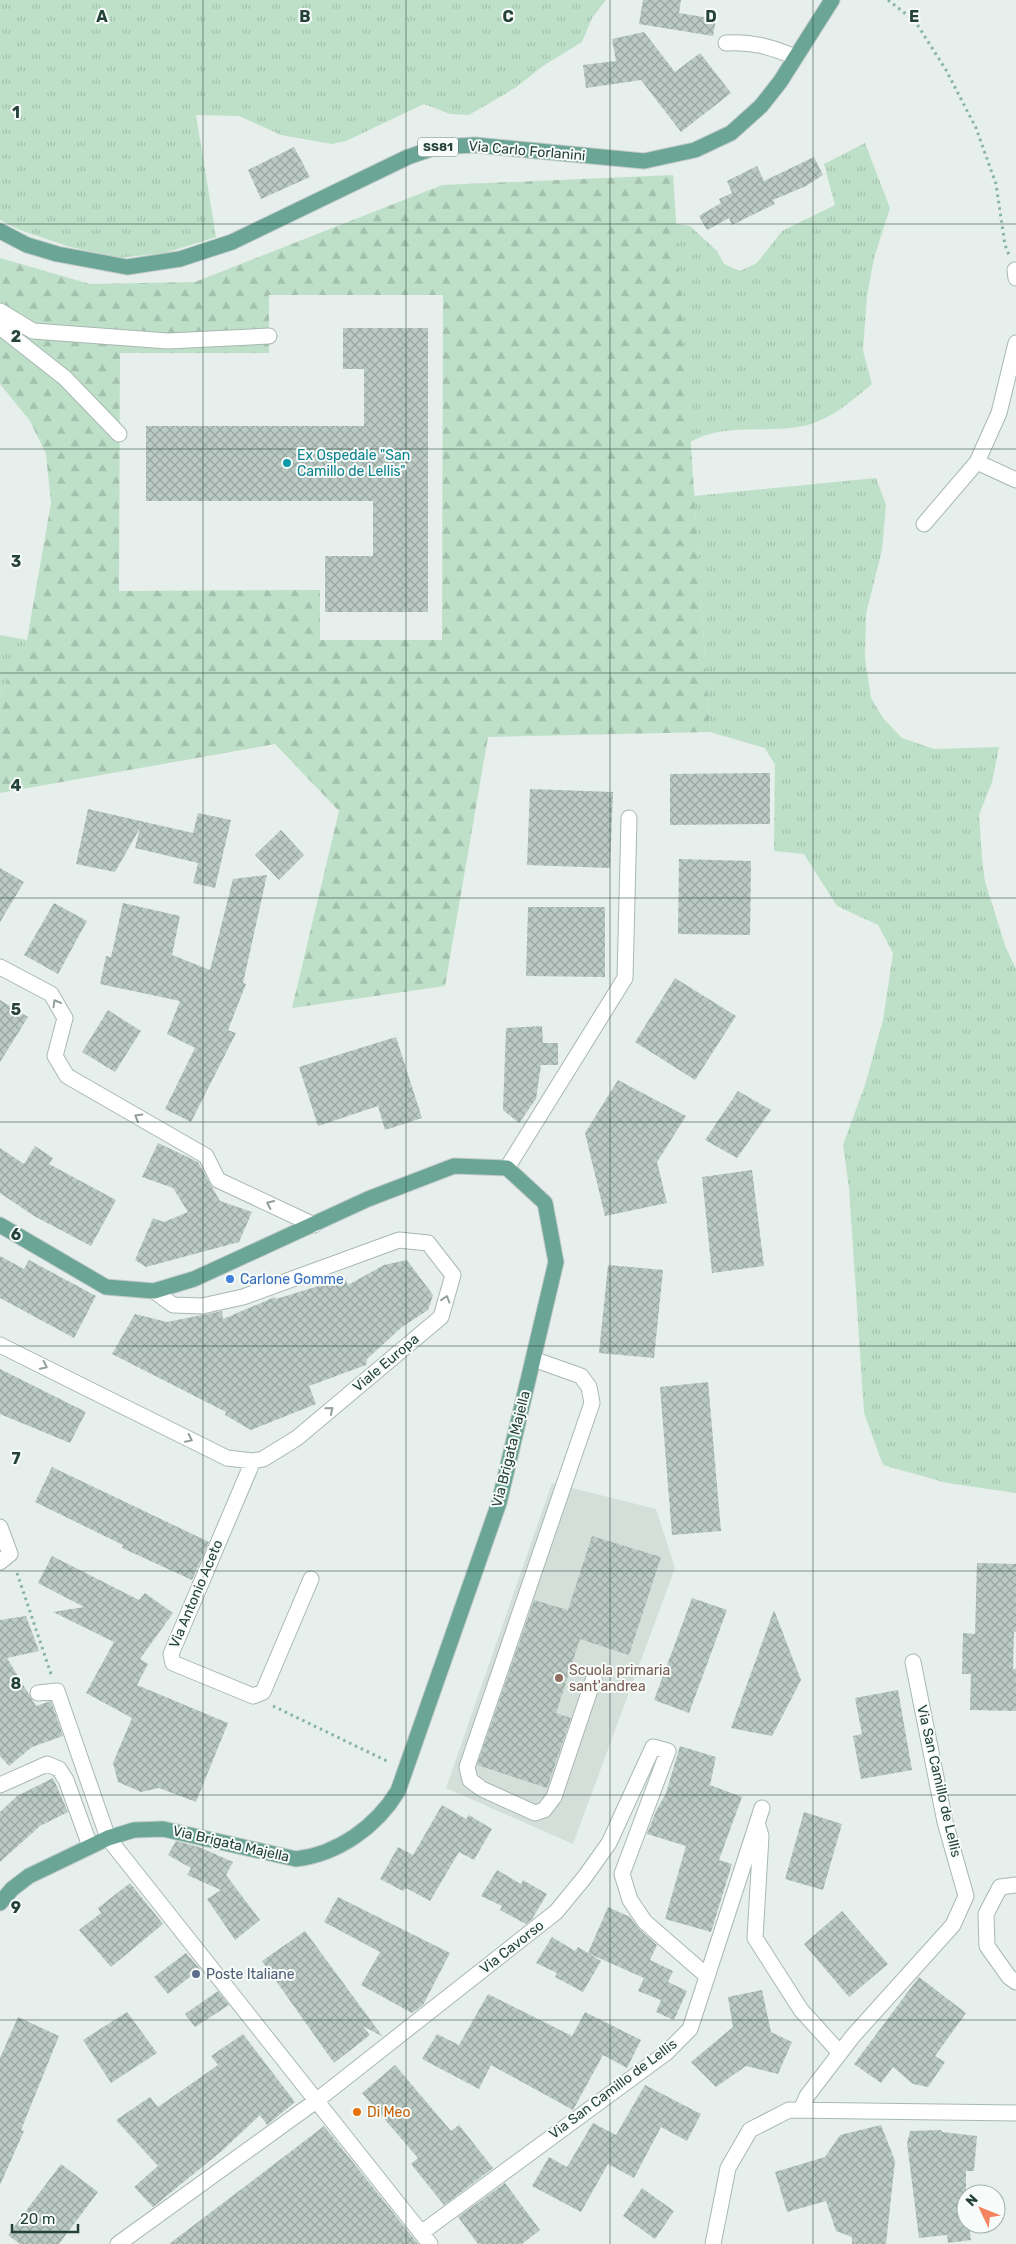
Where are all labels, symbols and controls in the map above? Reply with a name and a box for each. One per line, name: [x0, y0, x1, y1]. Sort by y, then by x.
text: A: [96, 7, 108, 26]
text: B: [299, 7, 311, 26]
text: C: [502, 7, 514, 26]
text: D: [705, 7, 717, 26]
text: E: [909, 7, 919, 26]
text: 1: [12, 103, 20, 122]
street label: Via Carlo Forlanini: [468, 137, 586, 165]
road number: SS81: [418, 138, 458, 156]
text: 2: [11, 327, 21, 346]
place label: Ex Ospedale "San Camillo de Lellis": [297, 447, 410, 480]
marker: Ex Ospedale "San Camillo de Lellis": [281, 457, 293, 469]
text: 3: [11, 552, 21, 571]
text: 4: [11, 776, 22, 795]
one-way arrow: [52, 999, 62, 1008]
text: 5: [11, 1000, 21, 1019]
one-way arrow: [134, 1113, 143, 1123]
one-way arrow: [266, 1200, 275, 1210]
text: 6: [11, 1225, 21, 1244]
place label: Carlone Gomme: [240, 1271, 344, 1288]
marker: Carlone Gomme: [224, 1273, 236, 1285]
one-way arrow: [441, 1296, 451, 1304]
street label: Viale Europa: [349, 1330, 423, 1396]
one-way arrow: [38, 1360, 47, 1370]
street label: Via Brigata Majella: [488, 1389, 534, 1509]
one-way arrow: [325, 1406, 334, 1415]
one-way arrow: [184, 1433, 193, 1443]
text: 7: [11, 1449, 21, 1468]
street label: Via Antonio Aceto: [166, 1537, 226, 1651]
place label: Scuola primaria sant'andrea: [569, 1662, 670, 1695]
marker: Scuola primaria sant'andrea: [553, 1672, 565, 1684]
text: 8: [11, 1674, 22, 1693]
street label: Via San Camillo de Lellis: [913, 1703, 965, 1859]
street label: Via Brigata Majella: [171, 1822, 291, 1866]
text: 9: [11, 1898, 21, 1917]
street label: Via Cavorso: [477, 1917, 547, 1977]
place label: Poste Italiane: [206, 1966, 295, 1983]
marker: Poste Italiane: [190, 1968, 202, 1980]
street label: Via San Camillo de Lellis: [546, 2035, 680, 2143]
place label: Di Meo: [367, 2104, 410, 2121]
marker: Di Meo: [351, 2106, 363, 2118]
north arrow: [956, 2184, 1006, 2234]
text: N: [962, 2191, 982, 2210]
scale bar: [12, 2202, 79, 2234]
text: 20 m: [20, 2210, 55, 2228]

